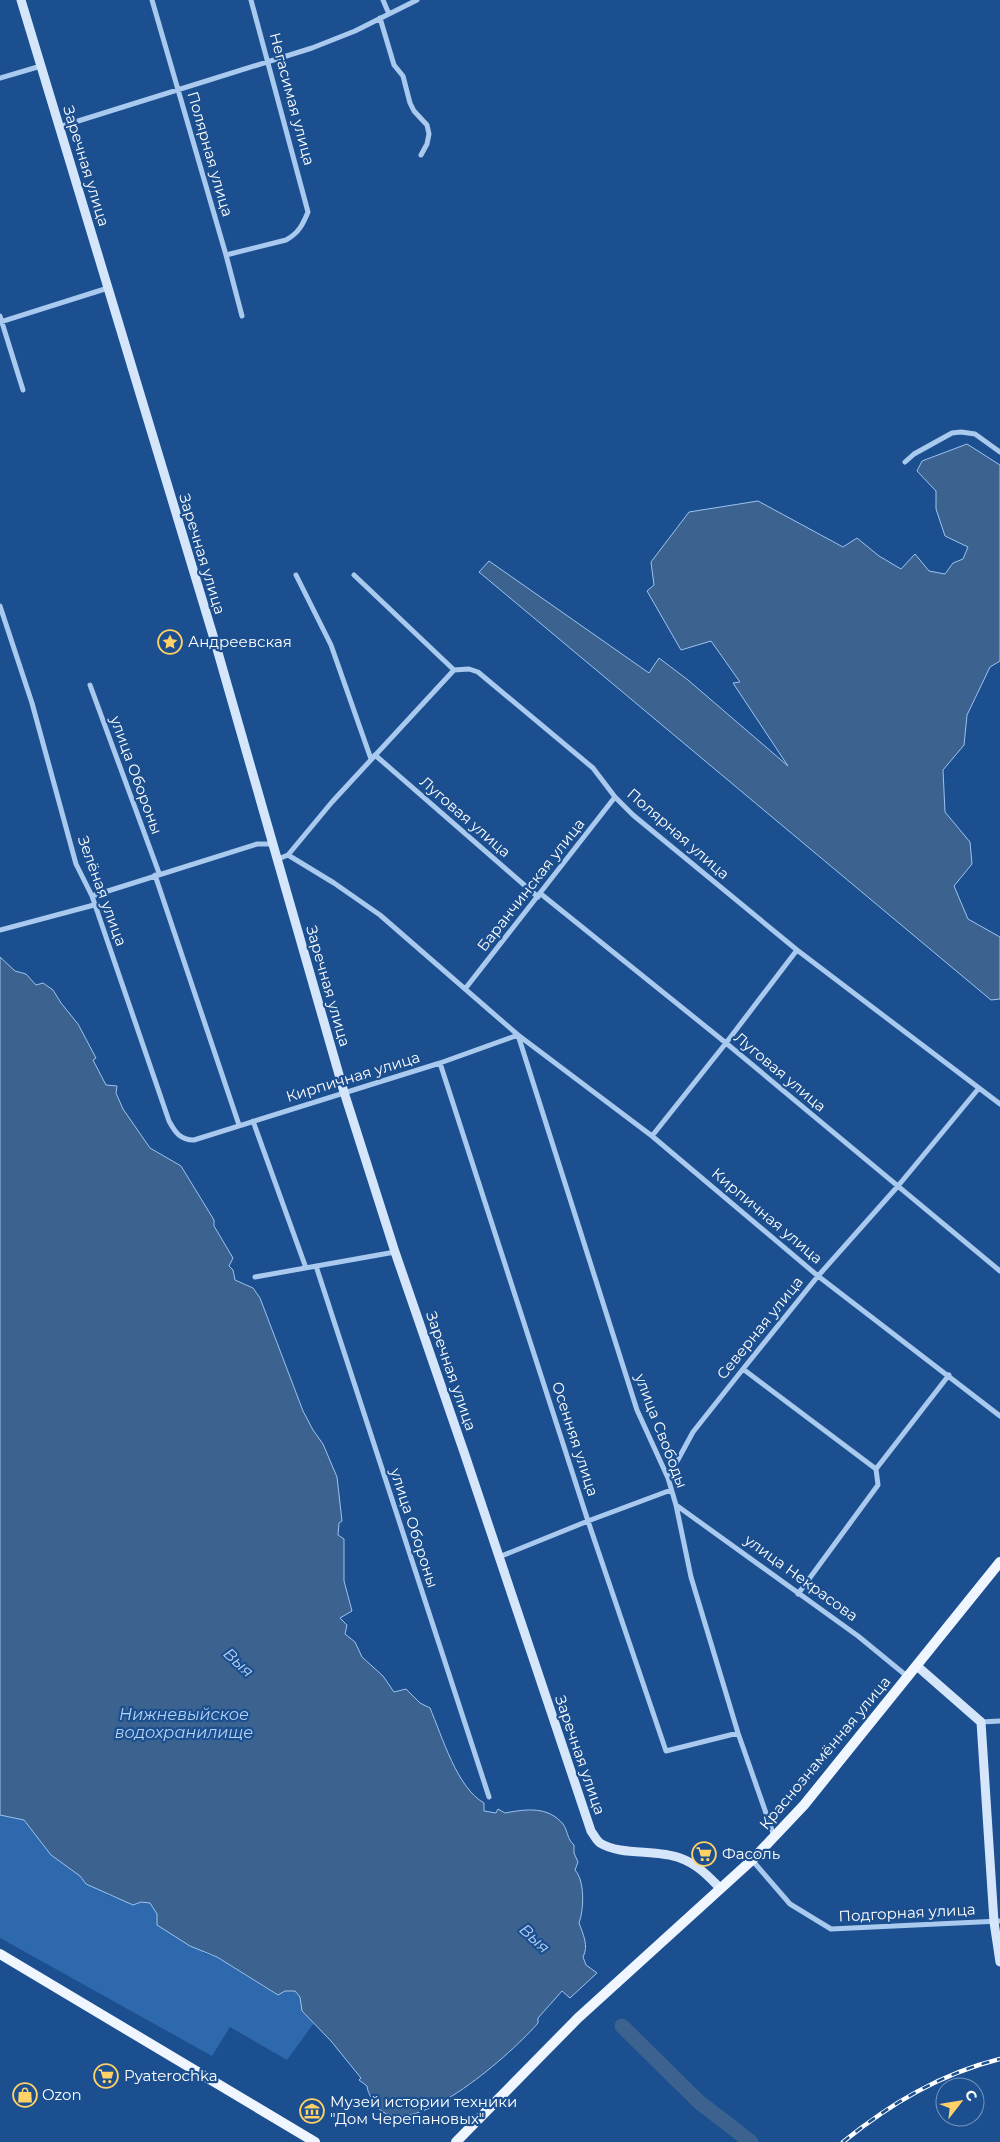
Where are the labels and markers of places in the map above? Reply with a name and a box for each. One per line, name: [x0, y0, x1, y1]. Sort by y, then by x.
place icon: Андреевская: [157, 629, 183, 655]
place label: Андреевская: [188, 632, 292, 651]
supermarket icon: Фасоль: [691, 1841, 717, 1867]
place label: Фасоль: [722, 1844, 780, 1863]
supermarket icon: Pyaterochka: [93, 2063, 119, 2089]
place label: Pyaterochka: [124, 2066, 218, 2085]
shop icon: Ozon: [12, 2082, 38, 2108]
place label: Ozon: [42, 2085, 82, 2104]
place label: Музей истории техники "Дом Черепановых": [330, 2092, 517, 2128]
museum icon: Музей истории техники "Дом Черепановых": [299, 2098, 325, 2124]

